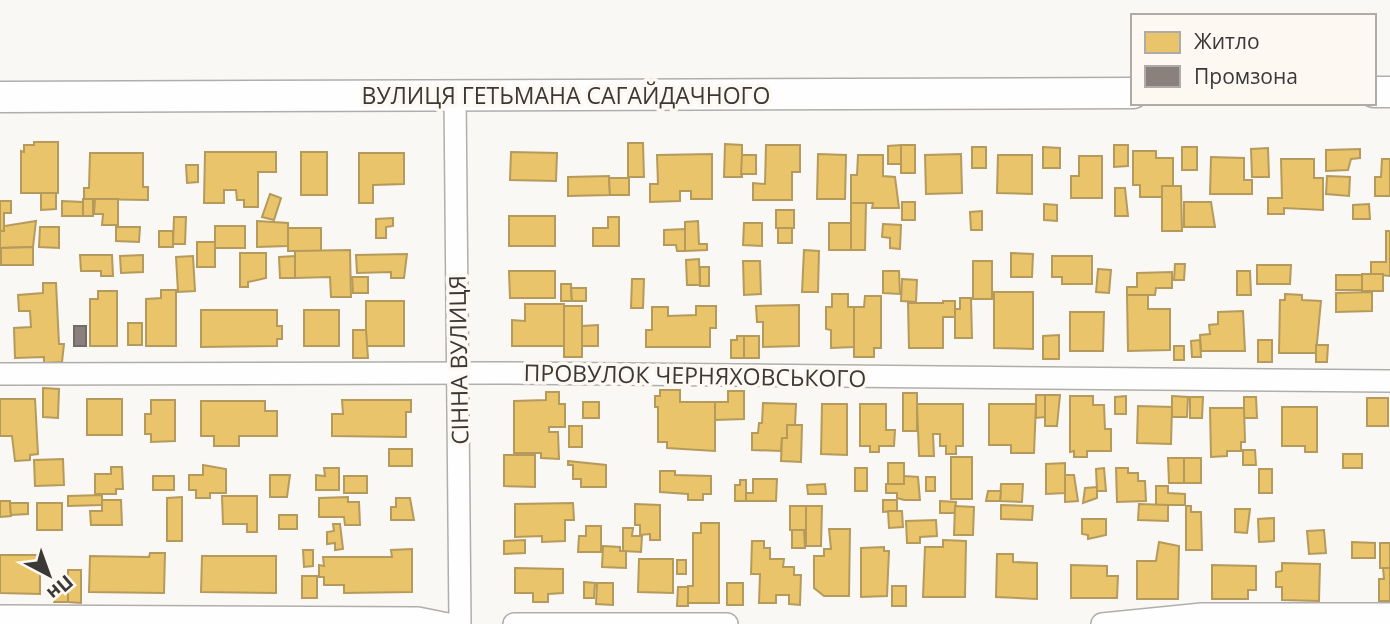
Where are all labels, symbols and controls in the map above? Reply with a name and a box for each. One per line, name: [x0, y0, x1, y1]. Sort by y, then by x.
legend: [1131, 14, 1376, 105]
text: Житло: [1194, 27, 1260, 55]
text: Промзона: [1194, 62, 1298, 90]
street label: ВУЛИЦЯ ГЕТЬМАНА САГАЙДАЧНОГО: [362, 79, 770, 111]
street label: СІННА ВУЛИЦЯ: [441, 275, 475, 445]
street label: ПРОВУЛОК ЧЕРНЯХОВСЬКОГО: [523, 356, 867, 394]
north arrow: [14, 540, 84, 610]
text: Пн: [42, 569, 79, 606]

